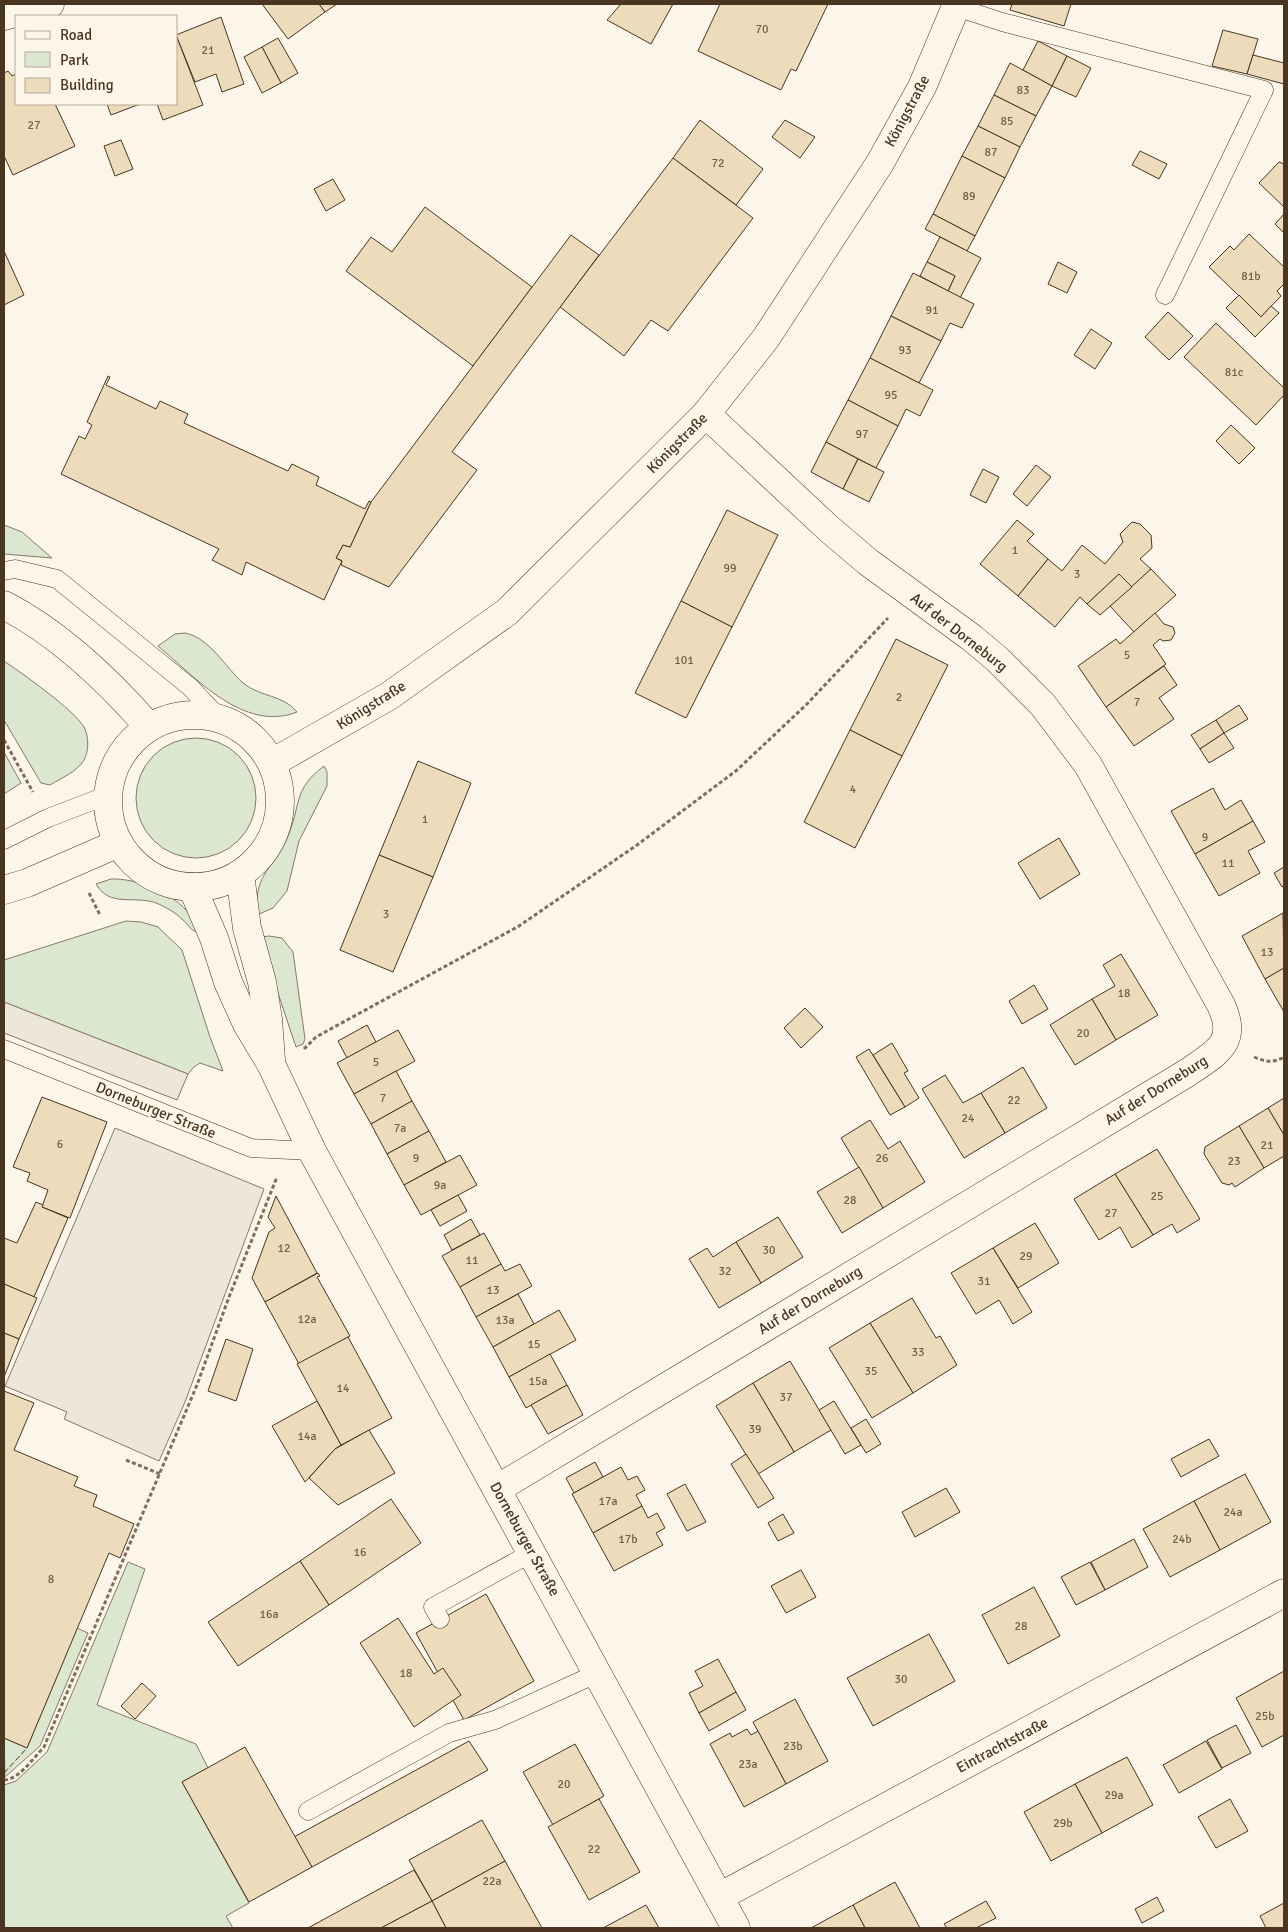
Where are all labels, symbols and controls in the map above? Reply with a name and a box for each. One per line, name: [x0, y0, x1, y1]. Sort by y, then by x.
legend: [15, 15, 178, 105]
house number: 70: [756, 22, 768, 37]
text: Road: [60, 26, 92, 44]
house number: 21: [202, 43, 214, 58]
text: Park: [60, 51, 89, 69]
street label: Königstraße: [881, 72, 933, 150]
text: Building: [60, 76, 114, 94]
house number: 83: [1017, 83, 1029, 98]
house number: 85: [1001, 114, 1013, 129]
house number: 27: [28, 118, 40, 133]
house number: 87: [985, 145, 997, 160]
house number: 72: [712, 156, 724, 171]
house number: 89: [963, 189, 975, 204]
house number: 81b: [1241, 269, 1261, 284]
house number: 91: [926, 303, 938, 318]
house number: 93: [899, 343, 911, 358]
house number: 81c: [1225, 365, 1244, 380]
house number: 95: [885, 388, 897, 403]
street label: Königstraße: [643, 409, 711, 477]
house number: 97: [856, 427, 868, 442]
house number: 1: [1012, 543, 1018, 558]
house number: 99: [724, 561, 736, 576]
house number: 3: [1074, 567, 1080, 582]
street label: Auf der Dorneburg: [907, 589, 1011, 675]
house number: 5: [1124, 648, 1130, 663]
house number: 101: [674, 653, 694, 668]
street label: Königstraße: [333, 677, 409, 733]
house number: 2: [896, 690, 902, 705]
house number: 7: [1134, 695, 1140, 710]
house number: 4: [850, 782, 857, 797]
house number: 1: [422, 812, 428, 827]
house number: 9: [1202, 830, 1208, 845]
house number: 11: [1222, 856, 1234, 871]
house number: 3: [383, 907, 389, 922]
house number: 13: [1261, 945, 1273, 960]
house number: 18: [1118, 986, 1130, 1001]
house number: 20: [1077, 1026, 1089, 1041]
street label: Auf der Dorneburg: [1101, 1051, 1211, 1129]
house number: 5: [373, 1055, 379, 1070]
street label: Dorneburger Straße: [93, 1078, 219, 1142]
house number: 7: [380, 1091, 386, 1106]
house number: 22: [1008, 1093, 1020, 1108]
house number: 24: [962, 1111, 975, 1126]
house number: 7a: [394, 1121, 406, 1136]
house number: 6: [57, 1137, 63, 1152]
house number: 21: [1261, 1138, 1273, 1153]
house number: 9: [413, 1151, 419, 1166]
house number: 26: [876, 1151, 888, 1166]
house number: 23: [1228, 1154, 1240, 1169]
house number: 9a: [434, 1178, 446, 1193]
house number: 25: [1151, 1189, 1163, 1204]
house number: 28: [844, 1193, 856, 1208]
house number: 27: [1105, 1206, 1117, 1221]
house number: 12: [278, 1241, 290, 1256]
house number: 30: [763, 1243, 775, 1258]
house number: 29: [1020, 1249, 1032, 1264]
house number: 11: [466, 1253, 478, 1268]
street label: Auf der Dorneburg: [755, 1262, 865, 1338]
house number: 32: [719, 1264, 731, 1279]
house number: 31: [978, 1274, 990, 1289]
house number: 13: [487, 1283, 499, 1298]
house number: 12a: [297, 1312, 317, 1327]
house number: 13a: [495, 1313, 515, 1328]
house number: 15: [528, 1337, 540, 1352]
house number: 33: [912, 1345, 924, 1360]
house number: 35: [865, 1364, 877, 1379]
house number: 15a: [528, 1374, 548, 1389]
house number: 14: [337, 1381, 350, 1396]
house number: 37: [780, 1390, 792, 1405]
house number: 39: [749, 1422, 761, 1437]
house number: 14a: [297, 1429, 317, 1444]
street label: Dorneburger Straße: [486, 1479, 564, 1599]
house number: 17a: [598, 1494, 618, 1509]
house number: 24a: [1223, 1505, 1243, 1520]
house number: 17b: [618, 1532, 638, 1547]
house number: 24b: [1172, 1532, 1192, 1547]
house number: 16: [354, 1545, 366, 1560]
house number: 8: [48, 1572, 54, 1587]
house number: 16a: [259, 1607, 279, 1622]
house number: 28: [1015, 1619, 1027, 1634]
house number: 18: [400, 1666, 412, 1681]
house number: 30: [895, 1672, 907, 1687]
house number: 25b: [1255, 1709, 1275, 1724]
street label: Eintrachtstraße: [953, 1713, 1051, 1777]
house number: 23b: [783, 1739, 803, 1754]
house number: 23a: [738, 1757, 758, 1772]
house number: 20: [558, 1777, 570, 1792]
house number: 29a: [1104, 1788, 1124, 1803]
house number: 29b: [1053, 1816, 1073, 1831]
house number: 22: [588, 1842, 600, 1857]
house number: 22a: [482, 1874, 502, 1889]

